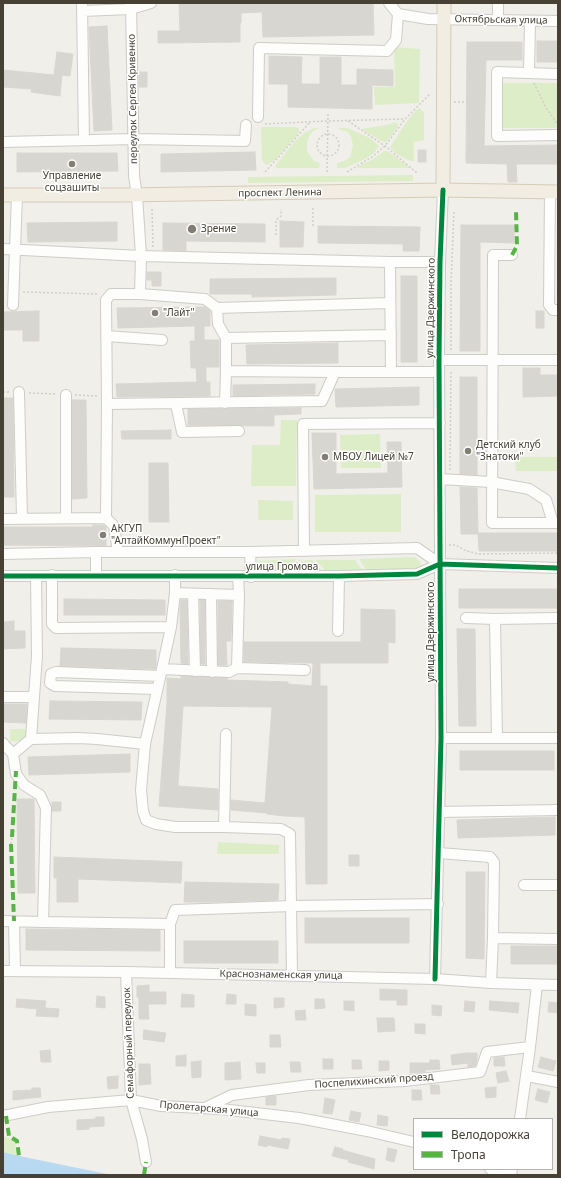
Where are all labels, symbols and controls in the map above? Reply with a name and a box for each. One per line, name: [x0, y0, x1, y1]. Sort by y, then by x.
street label: Октябрьская улица: [454, 13, 548, 27]
street label: переулок Сергея Кривенко: [126, 34, 140, 164]
marker: Управление соцзашиты: [67, 159, 77, 169]
place label: Управление соцзашиты: [43, 170, 101, 194]
street label: проспект Ленина: [238, 186, 322, 200]
marker: Зрение: [186, 223, 198, 235]
place label: Зрение: [201, 223, 236, 235]
street label: улица Дзержинского: [424, 258, 438, 358]
place label: "Лайт": [163, 307, 195, 319]
marker: "Лайт": [150, 308, 160, 318]
place label: Детский клуб "Знатоки": [476, 439, 541, 462]
marker: Детский клуб "Знатоки": [463, 446, 473, 456]
place label: МБОУ Лицей №7: [333, 451, 414, 463]
marker: МБОУ Лицей №7: [320, 452, 330, 462]
place label: АКГУП "АлтайКоммунПроект": [111, 523, 221, 546]
marker: АКГУП "АлтайКоммунПроект": [98, 530, 108, 540]
street label: улица Громова: [246, 561, 318, 573]
street label: улица Дзержинского: [425, 582, 437, 682]
street label: Краснознаменская улица: [219, 968, 343, 982]
street label: Семафорный переулок: [121, 987, 137, 1099]
street label: Поспелихинский проезд: [314, 1071, 434, 1091]
street label: Пролетарская улица: [159, 1099, 259, 1119]
legend: [413, 1118, 553, 1170]
text: Велодорожка: [451, 1126, 530, 1143]
text: Тропа: [451, 1146, 486, 1163]

